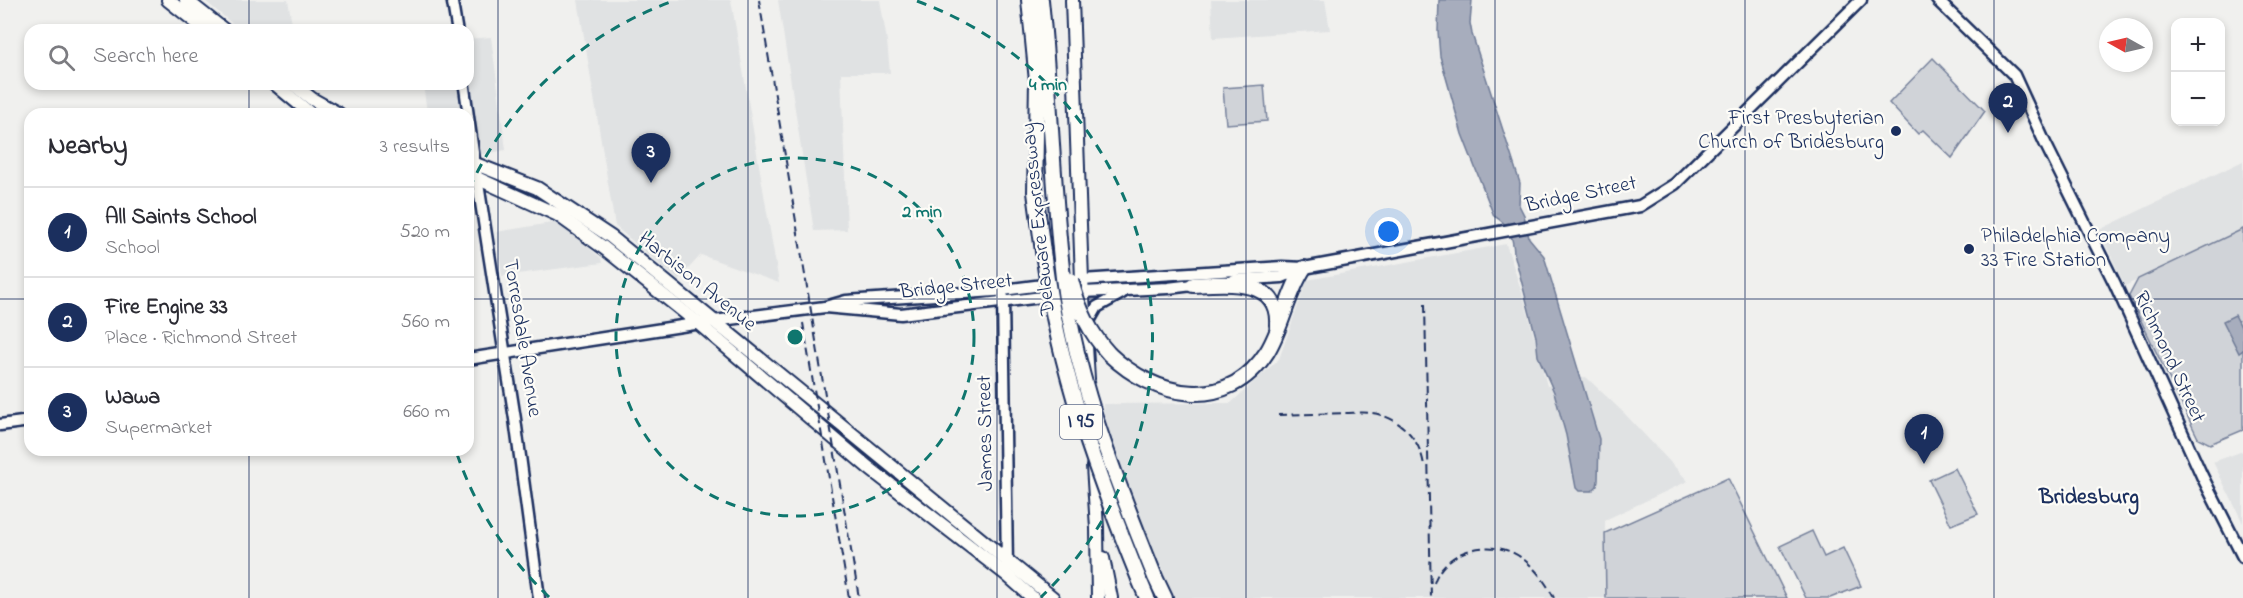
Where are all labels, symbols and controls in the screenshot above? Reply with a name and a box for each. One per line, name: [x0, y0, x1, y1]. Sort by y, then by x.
north arrow: [2099, 18, 2153, 72]
map controls: [2171, 18, 2225, 126]
button: +: [2171, 18, 2225, 72]
search box: [24, 24, 474, 90]
icon: search: [45, 41, 78, 74]
text: Search here: [93, 41, 198, 73]
button: −: [2171, 72, 2225, 126]
text: 4 min: [1029, 73, 1067, 99]
pin: 2: [1988, 84, 2028, 133]
place label: First Presbyterian Church of Bridesburg: [1698, 104, 1884, 160]
street label: Delaware Expressway: [1014, 121, 1066, 318]
marker: First Presbyterian Church of Bridesburg: [1889, 124, 1903, 138]
text: Nearby: [48, 128, 127, 166]
text: 3 results: [380, 133, 450, 162]
pin: 3: [632, 134, 670, 183]
street label: Bridge Street: [1522, 169, 1640, 224]
text: 2 min: [901, 200, 942, 226]
text: All Saints School: [105, 202, 257, 234]
your location: [1374, 217, 1403, 246]
text: 1: [64, 218, 71, 247]
text: 520 m: [399, 218, 450, 247]
place label: Philadelphia Company 33 Fire Station: [1981, 222, 2170, 276]
street label: Harbison Avenue: [631, 225, 763, 340]
text: School: [105, 234, 160, 263]
marker: Philadelphia Company 33 Fire Station: [1962, 242, 1976, 256]
street label: Torresdale Avenue: [495, 257, 549, 420]
street label: Bridge Street: [897, 266, 1014, 310]
street label: Richmond Street: [2125, 286, 2213, 428]
text: Fire Engine 33: [105, 292, 228, 324]
text: 2: [63, 308, 72, 337]
text: 560 m: [401, 308, 450, 337]
text: Place · Richmond Street: [105, 324, 297, 353]
centre of rings: [785, 327, 805, 347]
street label: James Street: [970, 375, 1002, 491]
text: Wawa: [105, 382, 160, 414]
text: 3: [63, 398, 72, 427]
text: 660 m: [403, 398, 450, 427]
road number: I 95: [1060, 405, 1102, 439]
text: Supermarket: [105, 414, 212, 443]
pin: 1: [1904, 414, 1944, 464]
district label: Bridesburg: [2038, 482, 2139, 515]

